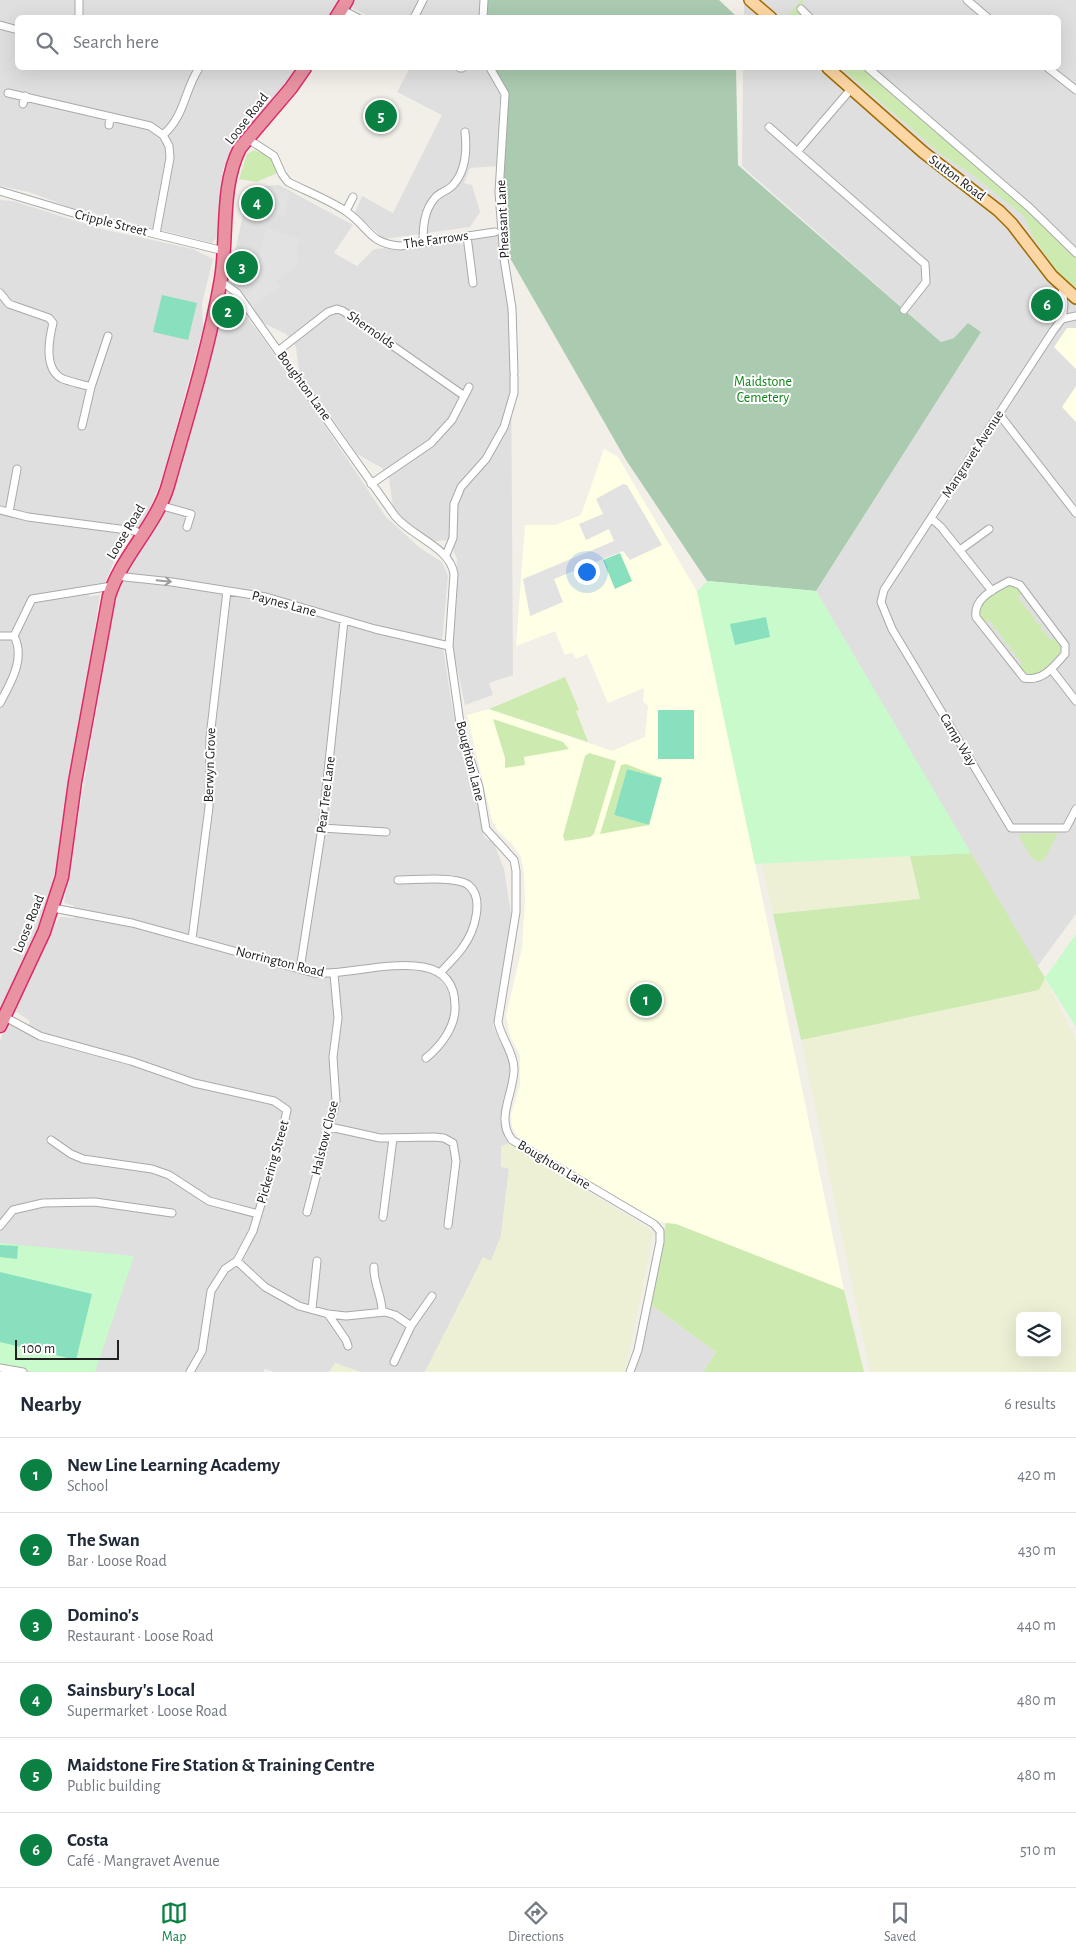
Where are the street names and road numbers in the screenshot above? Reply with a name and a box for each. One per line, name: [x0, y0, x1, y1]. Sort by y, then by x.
street label: Loose Road: [223, 91, 271, 147]
street label: Sutton Road: [926, 152, 988, 204]
street label: Pheasant Lane: [494, 179, 512, 259]
street label: Cripple Street: [73, 207, 149, 239]
street label: The Farrows: [403, 229, 469, 251]
street label: Shernolds: [345, 309, 397, 351]
street label: Boughton Lane: [274, 349, 334, 423]
street label: Mangravet Avenue: [939, 408, 1007, 500]
street label: Loose Road: [104, 502, 148, 562]
street label: Paynes Lane: [250, 589, 318, 619]
street label: Camp Way: [937, 711, 979, 769]
street label: Boughton Lane: [453, 720, 487, 802]
street label: Berwyn Grove: [202, 727, 218, 803]
street label: Pear Tree Lane: [314, 756, 338, 834]
street label: Loose Road: [11, 893, 47, 955]
street label: Norrington Road: [234, 944, 326, 980]
street label: Halstow Close: [309, 1099, 341, 1177]
street label: Pickering Street: [254, 1118, 292, 1205]
street label: Boughton Lane: [515, 1138, 593, 1192]

